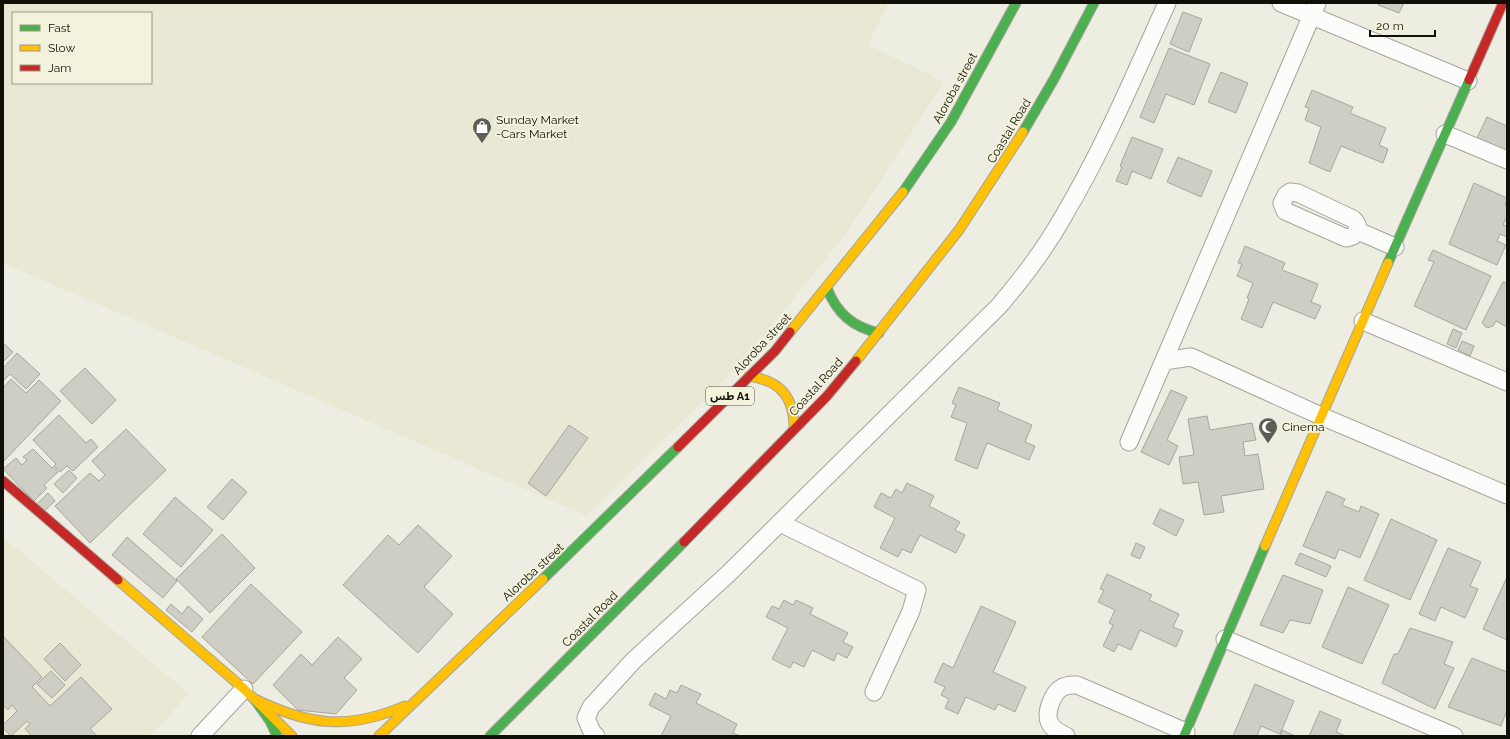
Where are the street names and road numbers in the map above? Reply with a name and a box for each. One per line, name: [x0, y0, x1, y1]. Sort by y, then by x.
street label: Aloroba street: [930, 50, 980, 126]
street label: Coastal Road: [984, 96, 1034, 166]
street label: Aloroba street: [730, 310, 794, 378]
street label: Coastal Road: [786, 355, 846, 419]
road number: طس A1: [706, 387, 754, 405]
street label: Aloroba street: [499, 540, 567, 604]
street label: Coastal Road: [559, 588, 621, 650]

